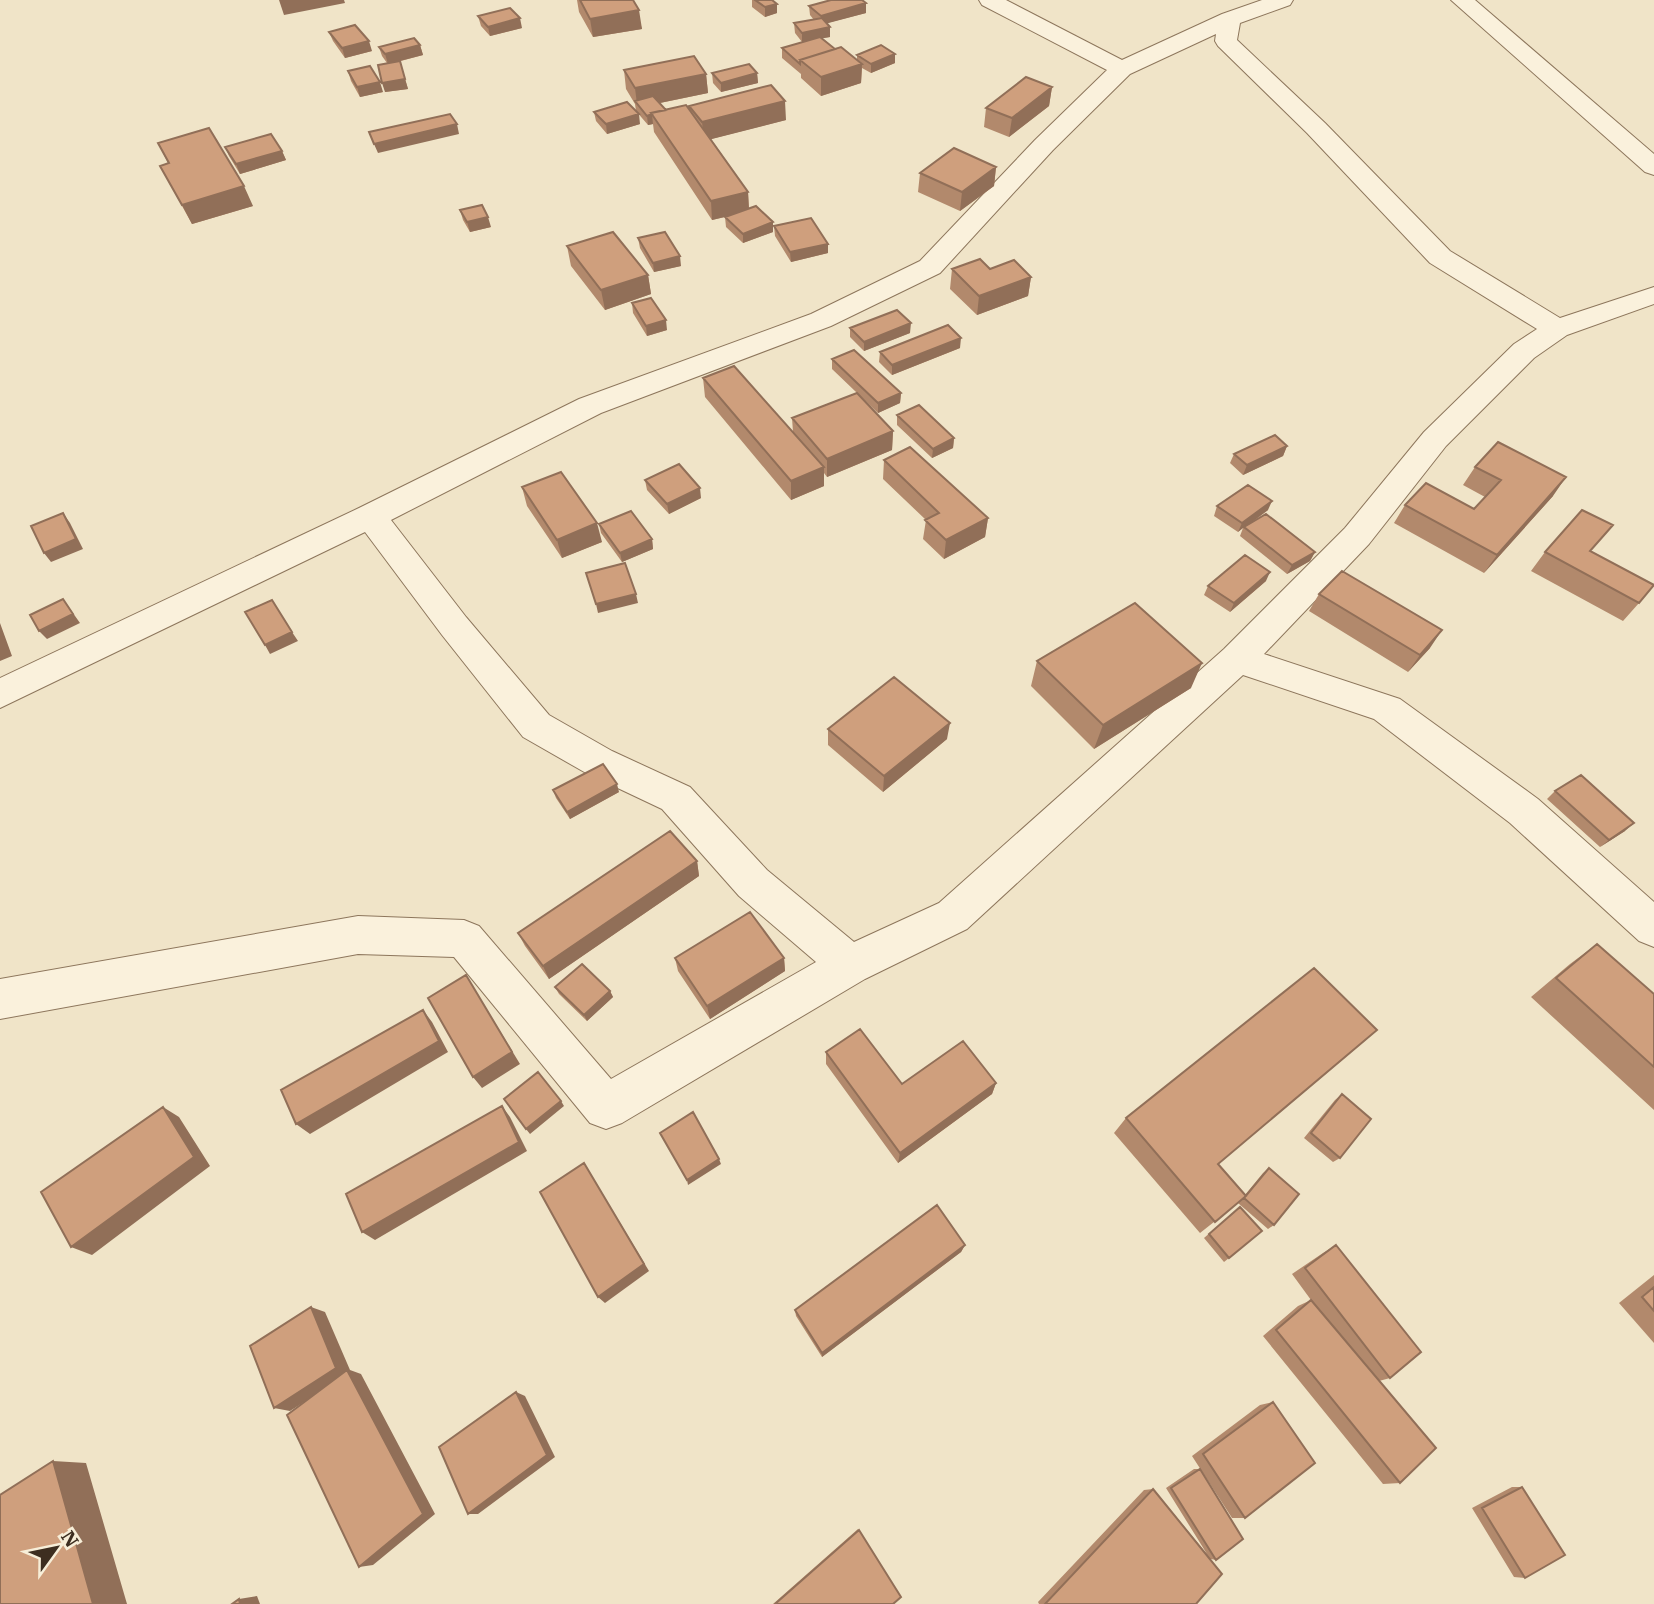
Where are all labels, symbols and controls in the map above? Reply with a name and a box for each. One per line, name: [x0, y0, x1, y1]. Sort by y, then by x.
north arrow: [21, 1513, 91, 1583]
text: N: [56, 1526, 84, 1552]

